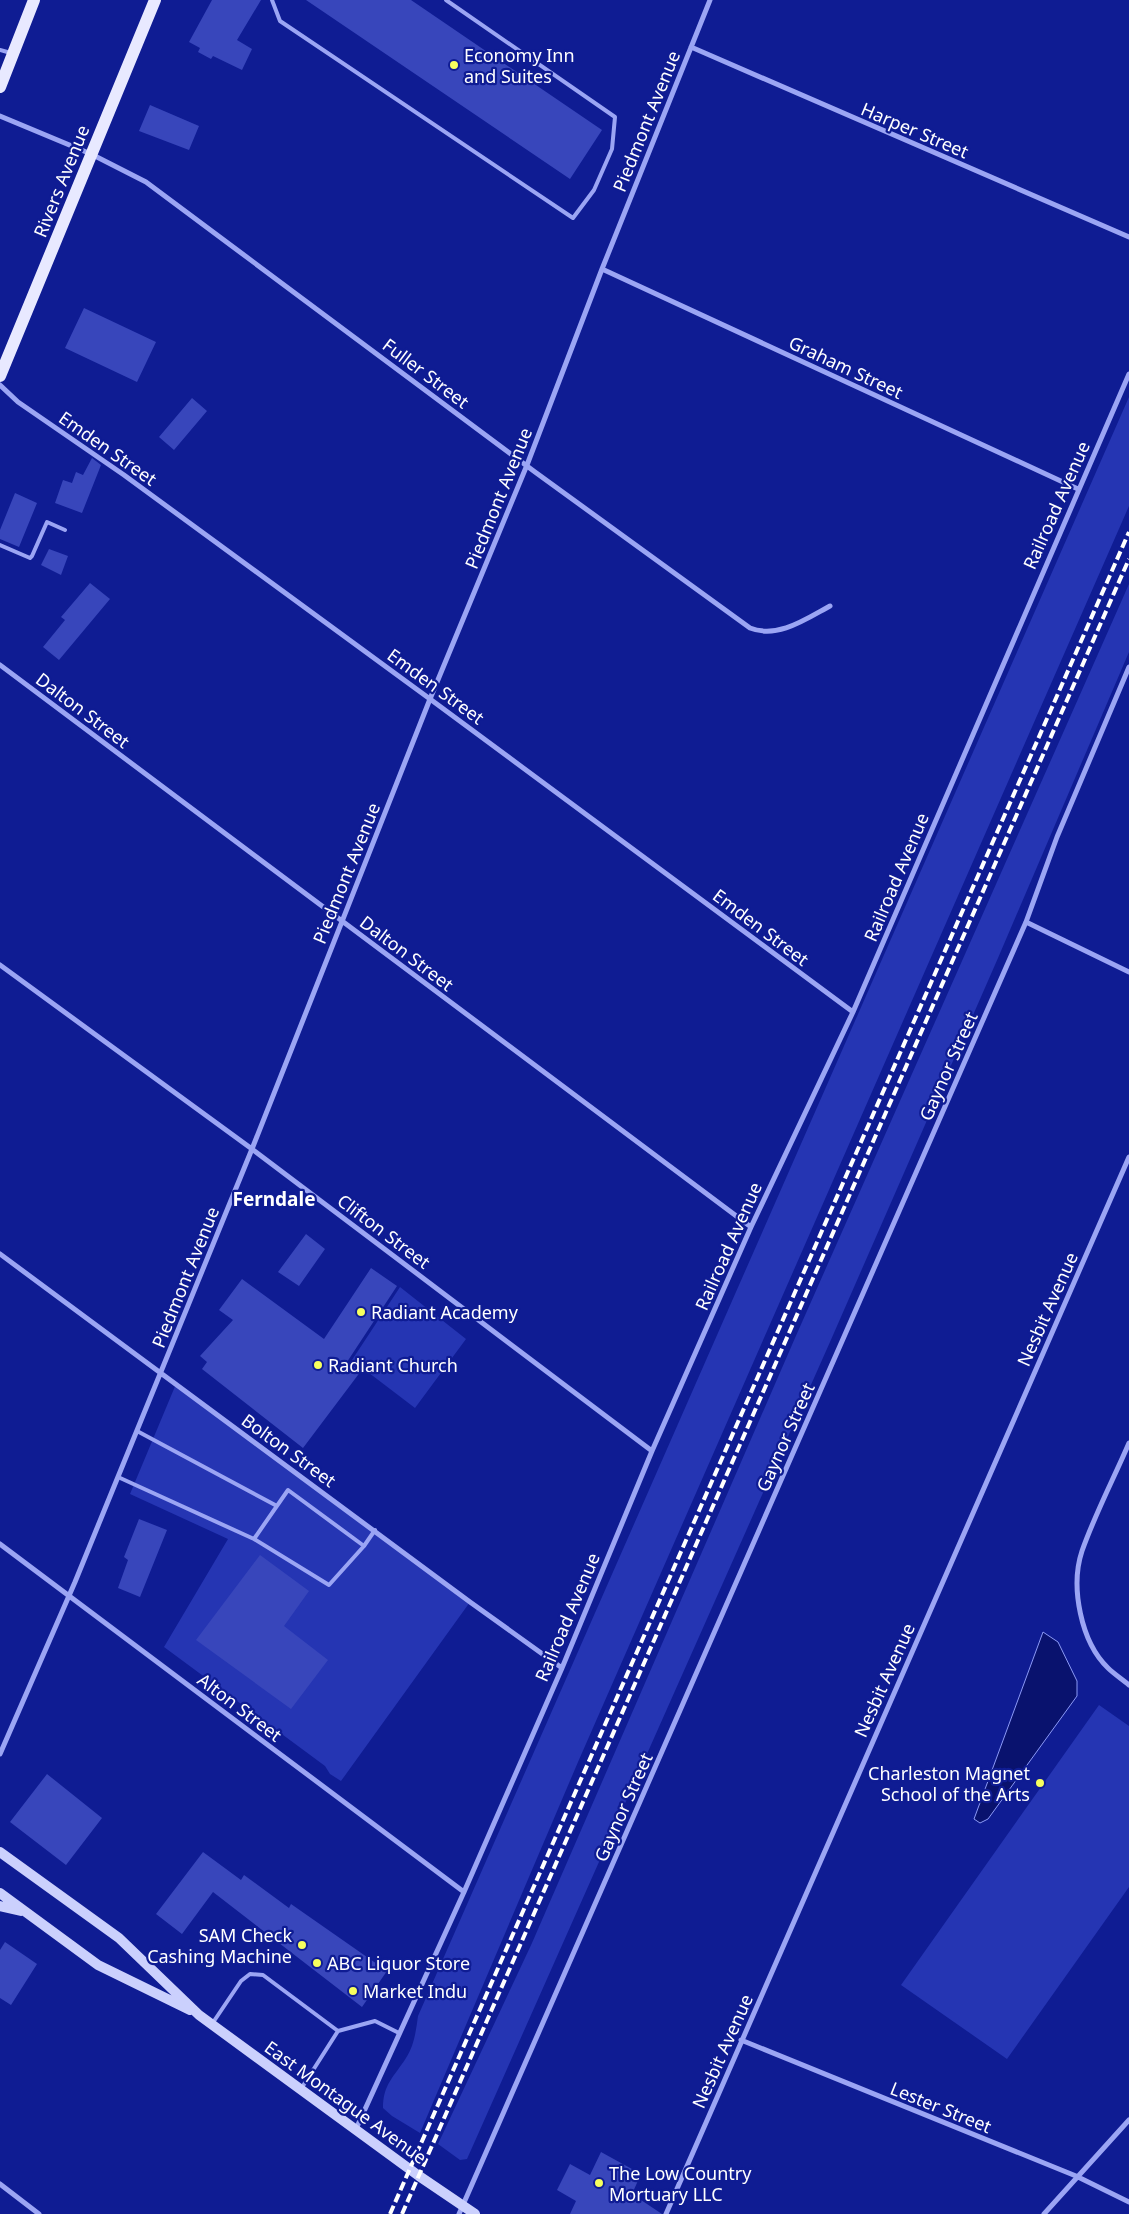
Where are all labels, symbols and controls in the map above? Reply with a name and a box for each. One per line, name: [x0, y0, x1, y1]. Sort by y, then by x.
place label: Economy Inn and Suites: [464, 43, 575, 88]
street label: Piedmont Avenue: [607, 47, 685, 195]
marker: Economy Inn and Suites: [448, 59, 460, 71]
street label: Harper Street: [858, 97, 973, 164]
street label: Rivers Avenue: [28, 121, 94, 241]
street label: Graham Street: [785, 330, 907, 404]
street label: Fuller Street: [378, 333, 474, 414]
street label: Emden Street: [54, 405, 162, 491]
street label: Piedmont Avenue: [459, 424, 537, 572]
street label: Railroad Avenue: [1017, 437, 1095, 573]
street label: Emden Street: [383, 643, 490, 730]
street label: Dalton Street: [31, 667, 135, 753]
street label: Piedmont Avenue: [307, 799, 385, 947]
street label: Railroad Avenue: [858, 809, 934, 945]
street label: Emden Street: [708, 883, 814, 971]
street label: Dalton Street: [355, 910, 459, 996]
street label: Gaynor Street: [913, 1007, 983, 1124]
street label: Railroad Avenue: [689, 1178, 767, 1314]
district label: Ferndale: [232, 1186, 316, 1212]
street label: Clifton Street: [333, 1188, 436, 1274]
street label: Piedmont Avenue: [146, 1203, 224, 1351]
street label: Nesbit Avenue: [1011, 1248, 1083, 1370]
place label: Radiant Academy: [371, 1300, 519, 1324]
marker: Radiant Academy: [355, 1306, 367, 1318]
place label: Radiant Church: [328, 1353, 458, 1377]
marker: Radiant Church: [312, 1359, 324, 1371]
street label: Gaynor Street: [750, 1378, 820, 1495]
street label: Bolton Street: [237, 1408, 341, 1493]
street label: Railroad Avenue: [529, 1549, 605, 1685]
street label: Nesbit Avenue: [848, 1619, 920, 1741]
street label: Alton Street: [193, 1667, 287, 1747]
street label: Gaynor Street: [588, 1748, 658, 1865]
place label: Charleston Magnet School of the Arts: [868, 1761, 1030, 1806]
marker: Charleston Magnet School of the Arts: [1034, 1777, 1046, 1789]
place label: SAM Check Cashing Machine: [147, 1923, 292, 1968]
marker: SAM Check Cashing Machine: [296, 1939, 308, 1951]
place label: ABC Liquor Store: [327, 1951, 470, 1975]
marker: ABC Liquor Store: [311, 1957, 323, 1969]
place label: Market Indu: [363, 1979, 467, 2003]
marker: Market Indu: [347, 1985, 359, 1997]
street label: Nesbit Avenue: [686, 1990, 758, 2112]
street label: East Montague Avenue: [260, 2035, 432, 2169]
street label: Lester Street: [887, 2076, 996, 2138]
place label: The Low Country Mortuary LLC: [609, 2161, 752, 2206]
marker: The Low Country Mortuary LLC: [593, 2177, 605, 2189]

